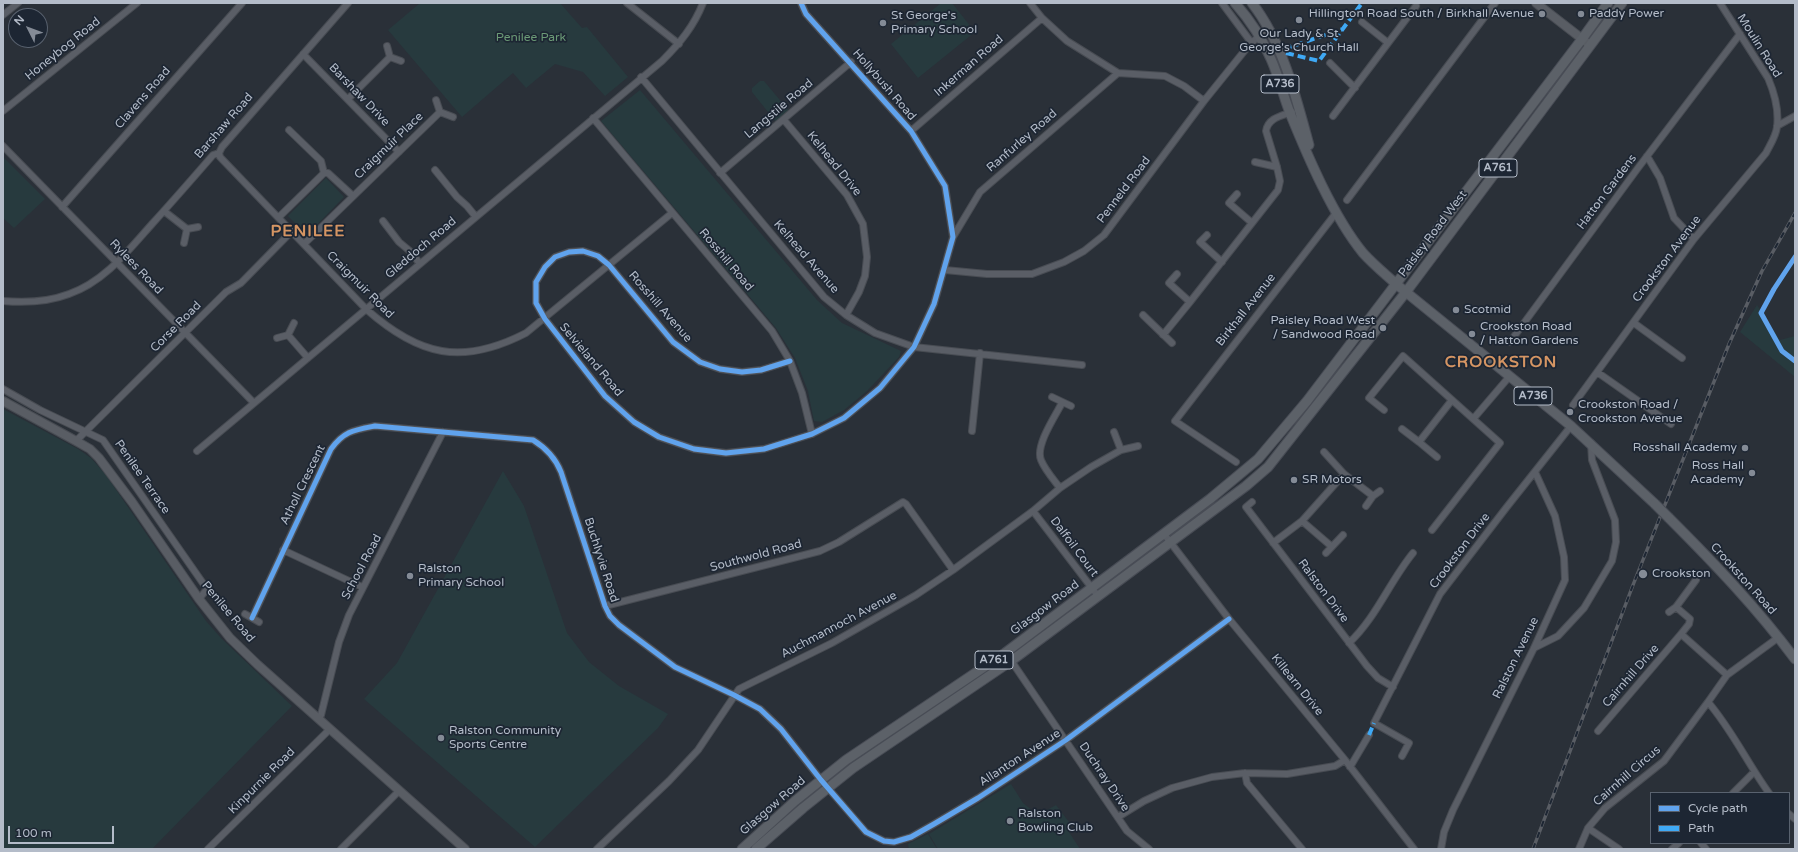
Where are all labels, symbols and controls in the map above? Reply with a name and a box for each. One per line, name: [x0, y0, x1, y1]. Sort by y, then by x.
place label: Hillington Road South / Birkhall Avenue: [1309, 7, 1534, 21]
place label: Paddy Power: [1589, 7, 1664, 21]
north arrow: [8, 8, 48, 48]
place label: St George's Primary School: [891, 9, 977, 37]
marker: Hillington Road South / Birkhall Avenue: [1537, 9, 1547, 19]
marker: Paddy Power: [1576, 9, 1586, 19]
street label: Moulin Road: [1734, 11, 1784, 81]
text: N: [12, 13, 27, 28]
street label: Honeybog Road: [23, 14, 103, 84]
marker: Our Lady & St George's Church Hall: [1294, 15, 1304, 25]
marker: St George's Primary School: [878, 18, 888, 28]
place label: Our Lady & St George's Church Hall: [1239, 27, 1359, 55]
park label: Penilee Park: [496, 31, 566, 45]
street label: Inkerman Road: [932, 32, 1006, 100]
street label: Hollybush Road: [849, 46, 919, 124]
street label: Barshaw Drive: [325, 61, 393, 129]
street label: Clavens Road: [112, 64, 174, 132]
road number: A736: [1261, 75, 1299, 93]
street label: Langstile Road: [742, 76, 816, 142]
street label: Barshaw Road: [192, 90, 256, 162]
street label: Ranfurley Road: [984, 107, 1060, 175]
street label: Craigmuir Place: [352, 110, 426, 182]
street label: Kelhead Drive: [804, 129, 864, 199]
street label: Hatton Gardens: [1574, 152, 1640, 232]
street label: Penneld Road: [1094, 154, 1154, 226]
road number: A761: [1479, 159, 1517, 177]
street label: Paisley Road West: [1396, 188, 1470, 280]
street label: Crookston Avenue: [1630, 213, 1704, 305]
street label: Gleddoch Road: [383, 214, 459, 282]
street label: Kelhead Avenue: [770, 217, 842, 297]
district label: PENILEE: [271, 222, 345, 242]
street label: Rosshill Road: [696, 226, 756, 294]
street label: Rylees Road: [106, 237, 166, 297]
street label: Craigmuir Road: [323, 248, 397, 322]
street label: Rosshill Avenue: [625, 268, 695, 346]
street label: Birkhall Avenue: [1213, 271, 1279, 349]
street label: Corse Road: [148, 299, 204, 355]
place label: Scotmid: [1464, 303, 1511, 317]
marker: Scotmid: [1451, 305, 1461, 315]
place label: Paisley Road West / Sandwood Road: [1271, 314, 1375, 342]
street label: Selvieland Road: [556, 320, 626, 400]
place label: Crookston Road / Hatton Gardens: [1480, 320, 1579, 348]
marker: Paisley Road West / Sandwood Road: [1378, 323, 1388, 333]
marker: Crookston Road / Hatton Gardens: [1467, 329, 1477, 339]
district label: CROOKSTON: [1445, 353, 1557, 373]
road number: A736: [1514, 387, 1552, 405]
place label: Crookston Road / Crookston Avenue: [1578, 398, 1683, 426]
marker: Crookston Road / Crookston Avenue: [1565, 407, 1575, 417]
street label: Penilee Terrace: [111, 437, 173, 517]
place label: Rosshall Academy: [1633, 441, 1737, 455]
street label: Atholl Crescent: [277, 443, 329, 527]
marker: Rosshall Academy: [1740, 443, 1750, 453]
place label: Ross Hall Academy: [1690, 459, 1744, 487]
marker: Ross Hall Academy: [1747, 468, 1757, 478]
place label: SR Motors: [1302, 473, 1362, 487]
marker: SR Motors: [1289, 475, 1299, 485]
street label: Crookston Drive: [1427, 510, 1493, 592]
street label: Dalfoil Court: [1047, 514, 1101, 580]
street label: Buchlyvie Road: [581, 516, 621, 604]
street label: School Road: [339, 532, 385, 602]
street label: Southwold Road: [709, 537, 803, 575]
street label: Crookston Road: [1707, 540, 1779, 618]
street label: Ralston Drive: [1294, 556, 1352, 626]
place label: Ralston Primary School: [418, 562, 504, 590]
place label: Crookston: [1652, 567, 1711, 581]
marker: Crookston: [1637, 568, 1649, 580]
marker: Ralston Primary School: [405, 571, 415, 581]
street label: Glasgow Road: [1008, 578, 1082, 638]
street label: Penilee Road: [198, 579, 258, 645]
street label: Auchmannoch Avenue: [779, 588, 899, 662]
street label: Ralston Avenue: [1490, 615, 1542, 701]
street label: Cairnhill Drive: [1600, 641, 1662, 711]
road number: A761: [975, 651, 1013, 669]
street label: Killearn Drive: [1268, 651, 1326, 719]
place label: Ralston Community Sports Centre: [449, 724, 561, 752]
street label: Allanton Avenue: [977, 726, 1063, 790]
marker: Ralston Community Sports Centre: [436, 733, 446, 743]
street label: Duchray Drive: [1076, 740, 1132, 814]
street label: Cairnhill Circus: [1590, 743, 1664, 809]
street label: Kinpurnie Road: [226, 745, 298, 817]
street label: Glasgow Road: [737, 774, 809, 838]
legend: [1650, 792, 1790, 844]
text: Cycle path: [1688, 801, 1747, 815]
place label: Ralston Bowling Club: [1018, 807, 1093, 835]
marker: Ralston Bowling Club: [1005, 816, 1015, 826]
scale bar: [10, 818, 116, 844]
text: Path: [1688, 821, 1714, 835]
text: 100 m: [15, 826, 52, 840]

